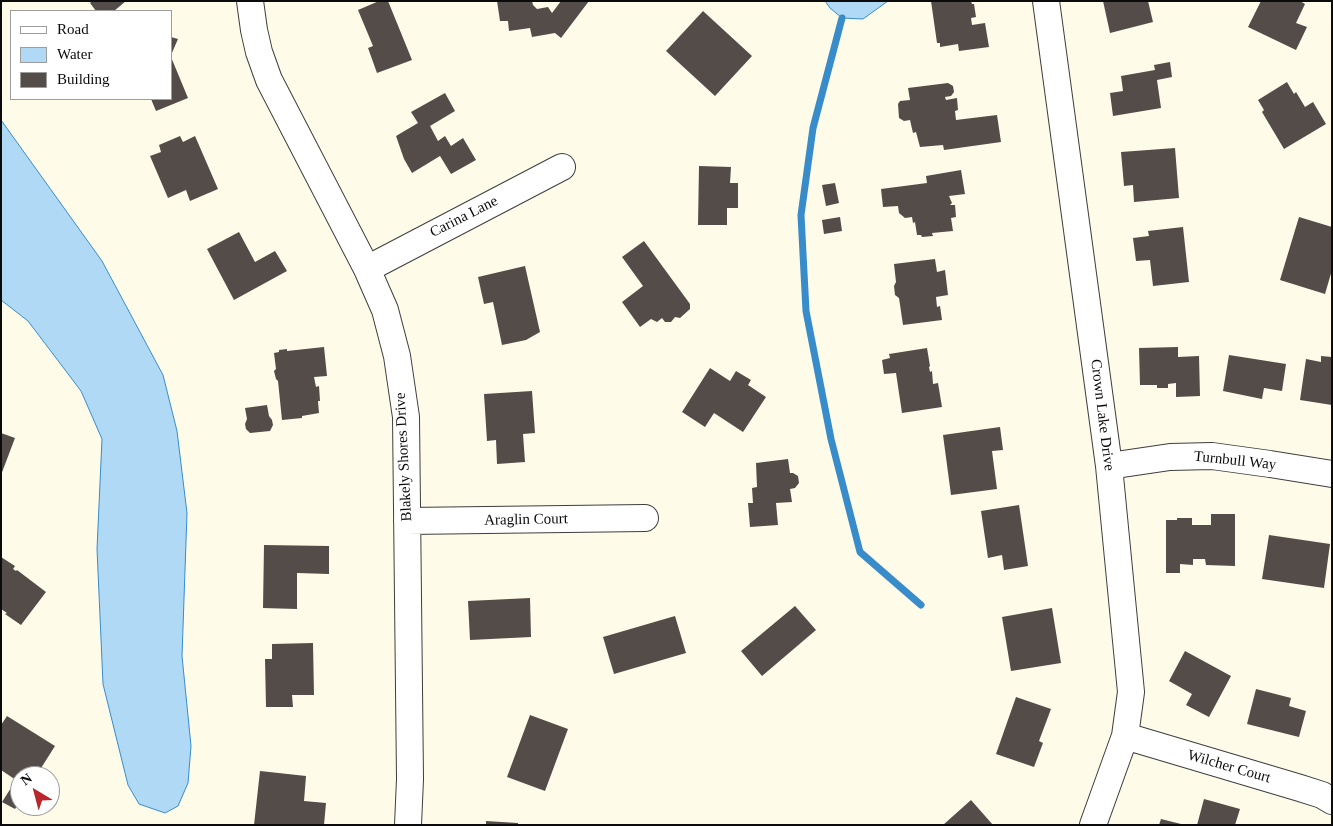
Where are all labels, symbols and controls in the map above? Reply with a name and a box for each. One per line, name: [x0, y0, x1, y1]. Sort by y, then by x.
legend: [10, 10, 172, 100]
text: Road: [57, 21, 89, 37]
text: Water: [57, 46, 92, 62]
text: Building: [57, 71, 110, 87]
street label: Carina Lane: [427, 192, 501, 242]
street label: Crown Lake Drive: [1086, 358, 1118, 472]
street label: Blakely Shores Drive: [392, 392, 416, 522]
street label: Turnbull Way: [1193, 448, 1277, 474]
street label: Araglin Court: [484, 510, 568, 530]
street label: Wilcher Court: [1185, 747, 1273, 787]
north arrow: [10, 766, 60, 816]
text: N: [18, 770, 35, 788]

